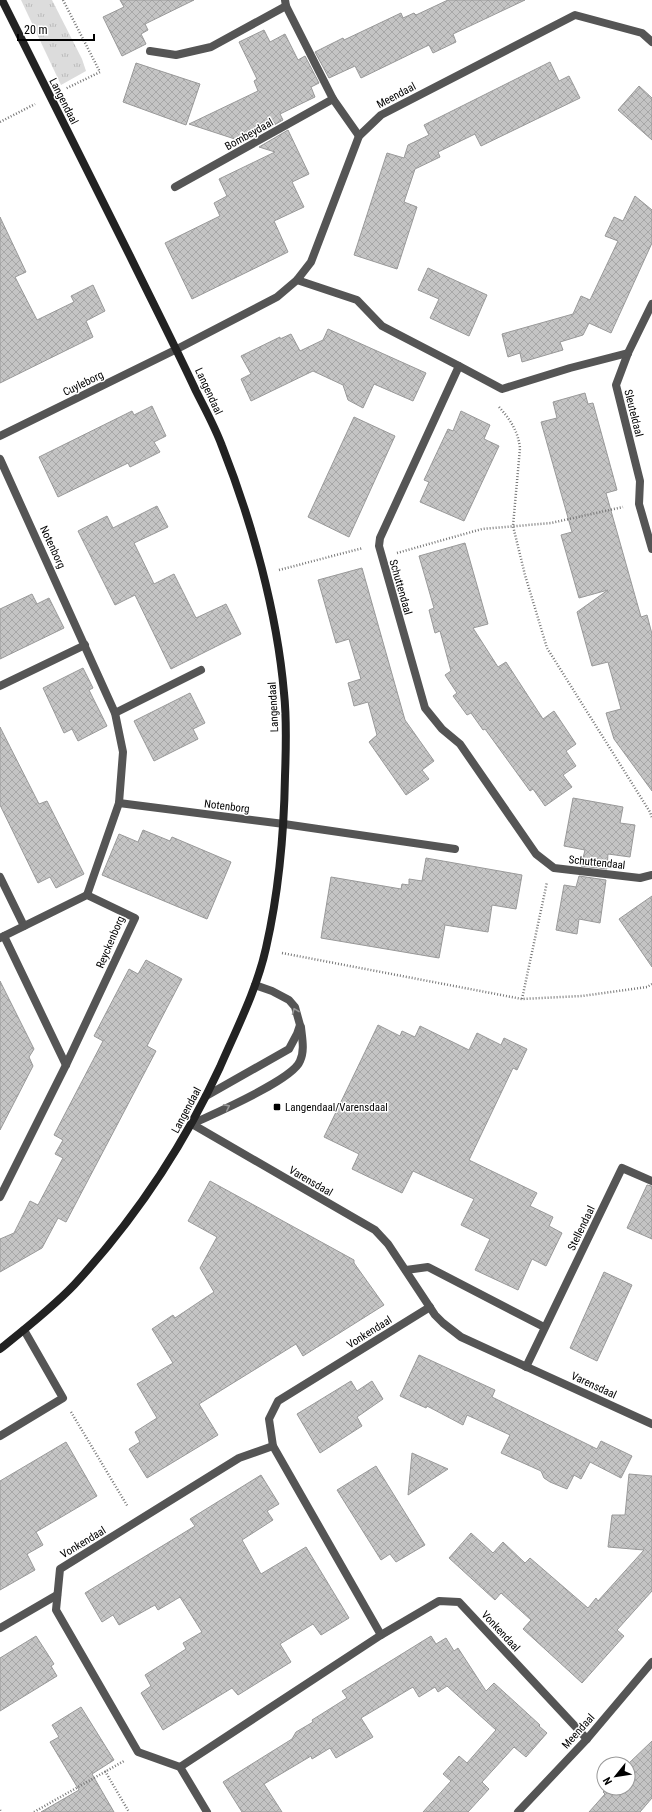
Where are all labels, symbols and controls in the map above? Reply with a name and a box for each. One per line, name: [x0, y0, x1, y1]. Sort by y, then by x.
scale bar: [18, 16, 94, 42]
text: 20 m: [24, 23, 48, 37]
street label: Langendaal: [46, 76, 81, 127]
street label: Meendaal: [374, 80, 418, 111]
street label: Bombeydaal: [223, 116, 276, 153]
street label: Langendaal: [192, 366, 225, 417]
street label: Cuyleborg: [61, 368, 106, 399]
street label: Sleuteldaal: [621, 388, 646, 438]
street label: Notenborg: [37, 524, 68, 571]
street label: Schuttendaal: [386, 558, 415, 616]
street label: Langendaal: [266, 682, 281, 732]
street label: Notenborg: [203, 797, 250, 816]
street label: Schuttendaal: [568, 853, 626, 872]
street label: Reyckenborg: [94, 914, 127, 970]
one-way arrow: [292, 1008, 300, 1015]
street label: Langendaal: [169, 1085, 204, 1135]
place label: Langendaal/Varensdaal: [285, 1101, 388, 1114]
marker: Langendaal/Varensdaal: [272, 1102, 282, 1112]
one-way arrow: [222, 1104, 230, 1112]
street label: Varensdaal: [287, 1164, 335, 1199]
street label: Stellendaal: [565, 1204, 598, 1253]
street label: Vonkendaal: [344, 1313, 394, 1351]
street label: Varensdaal: [569, 1369, 618, 1402]
street label: Vonkendaal: [58, 1524, 108, 1561]
street label: Vonkendaal: [479, 1608, 523, 1654]
street label: Meendaal: [559, 1711, 597, 1751]
north arrow: [596, 1756, 636, 1796]
text: N: [600, 1774, 615, 1787]

